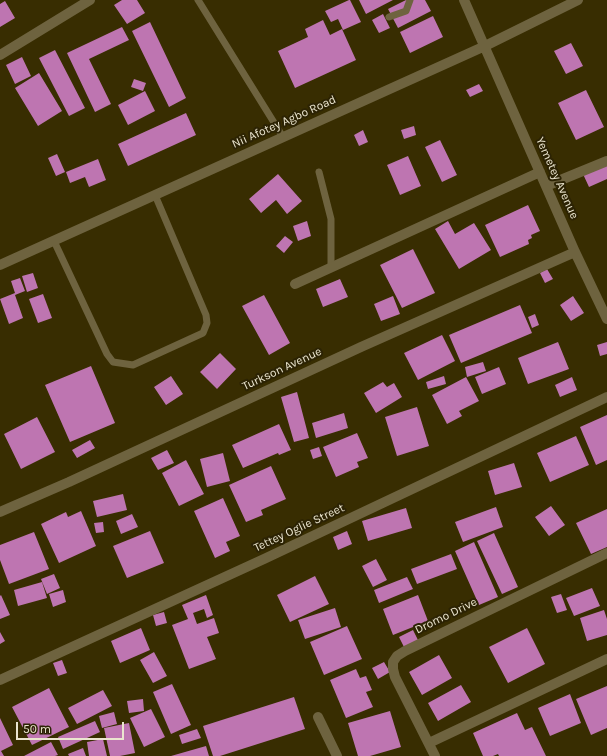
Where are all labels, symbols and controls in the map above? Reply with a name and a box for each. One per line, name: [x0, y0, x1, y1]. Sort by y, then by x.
street label: Nii Afotey Agbo Road: [230, 93, 338, 151]
street label: Yemetey Avenue: [533, 135, 581, 221]
street label: Turkson Avenue: [240, 344, 324, 394]
street label: Tettey Oglie Street: [251, 501, 347, 555]
street label: Dromo Drive: [413, 595, 479, 637]
scale bar: [18, 714, 126, 740]
text: 50 m: [23, 722, 51, 736]

